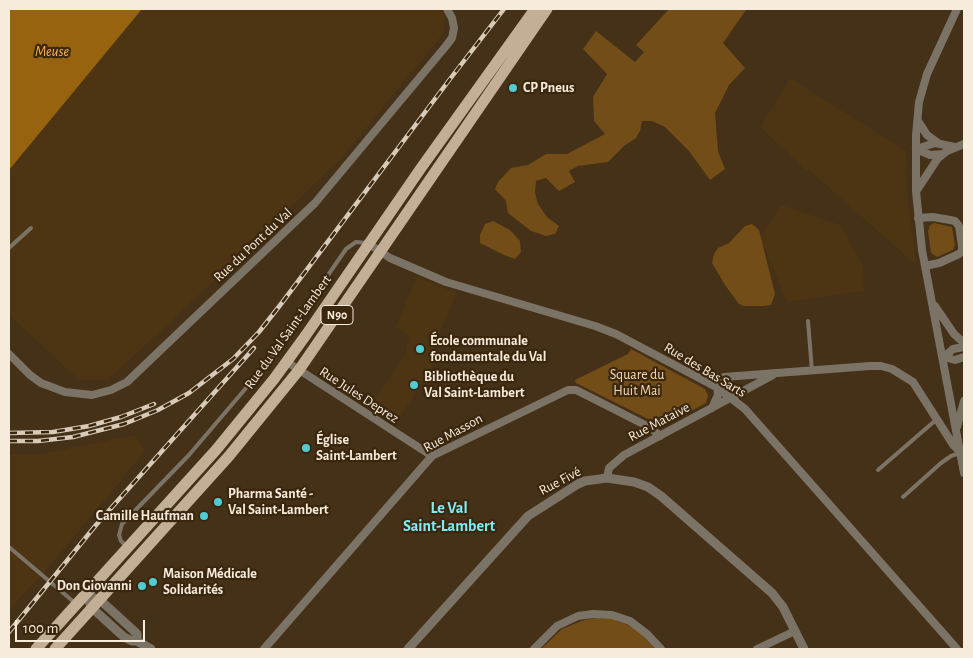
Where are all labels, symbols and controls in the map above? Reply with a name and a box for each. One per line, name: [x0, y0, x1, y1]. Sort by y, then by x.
water label: Meuse: [35, 42, 69, 60]
place label: CP Pneus: [523, 80, 574, 96]
marker: CP Pneus: [507, 82, 519, 94]
street label: Rue du Pont du Val: [210, 204, 296, 286]
street label: Rue du Val Saint-Lambert: [241, 272, 335, 392]
road number: N90: [321, 306, 353, 324]
place label: École communale fondamentale du Val: [430, 333, 547, 366]
street label: Rue des Bas Sarts: [661, 339, 749, 401]
marker: École communale fondamentale du Val: [414, 343, 426, 355]
street label: Rue Jules Deprez: [316, 363, 402, 427]
park label: Square du Huit Mai: [610, 367, 664, 400]
place label: Bibliothèque du Val Saint-Lambert: [424, 369, 525, 402]
marker: Bibliothèque du Val Saint-Lambert: [408, 379, 420, 391]
street label: Rue Mataive: [625, 399, 693, 445]
street label: Rue Masson: [420, 410, 486, 456]
place label: Église Saint-Lambert: [316, 432, 397, 464]
marker: Église Saint-Lambert: [300, 442, 312, 454]
street label: Rue Fivé: [536, 463, 584, 499]
place label: Pharma Santé - Val Saint-Lambert: [228, 486, 329, 518]
marker: Pharma Santé - Val Saint-Lambert: [212, 496, 224, 508]
district label: Le Val Saint-Lambert: [403, 498, 495, 536]
place label: Camille Haufman: [96, 508, 194, 524]
marker: Camille Haufman: [198, 510, 210, 522]
place label: Maison Médicale Solidarités: [163, 566, 257, 598]
marker: Maison Médicale Solidarités: [147, 576, 159, 588]
place label: Don Giovanni: [57, 578, 132, 594]
marker: Don Giovanni: [136, 580, 148, 592]
scale bar: [18, 610, 148, 642]
text: 100 m: [23, 621, 58, 636]

